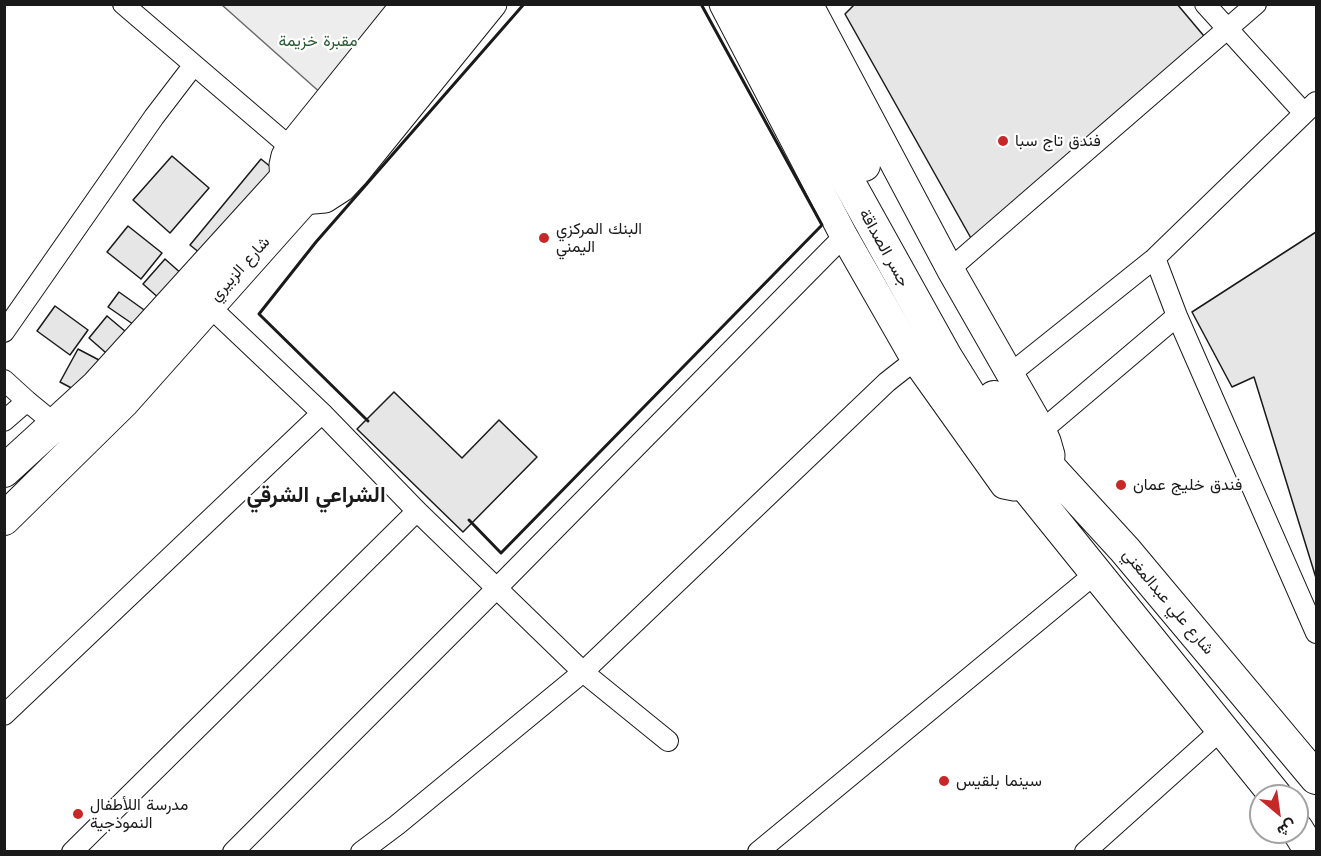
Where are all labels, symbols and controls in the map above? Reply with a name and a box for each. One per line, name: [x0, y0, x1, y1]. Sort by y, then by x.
park label: مقبرة خزيمة: [278, 31, 358, 51]
place label: فندق تاج سبا: [1015, 131, 1101, 151]
marker: فندق تاج سبا: [996, 134, 1010, 148]
street label: جسر الصداقة: [855, 206, 913, 290]
place label: البنك المركزي اليمني: [556, 219, 642, 257]
marker: البنك المركزي اليمني: [537, 231, 551, 245]
street label: شارع الزبيري: [206, 233, 274, 305]
place label: فندق خليج عمان: [1133, 475, 1242, 495]
marker: فندق خليج عمان: [1114, 478, 1128, 492]
district label: الشراعي الشرقي: [246, 483, 386, 509]
street label: شارع علي عبدالمغني: [1118, 545, 1218, 659]
place label: سينما بلقيس: [956, 771, 1042, 791]
marker: سينما بلقيس: [937, 774, 951, 788]
north arrow: [1249, 784, 1309, 844]
place label: مدرسة اللأطفال النموذجية: [90, 795, 188, 833]
marker: مدرسة اللأطفال النموذجية: [71, 807, 85, 821]
text: ش: [1274, 815, 1300, 841]

